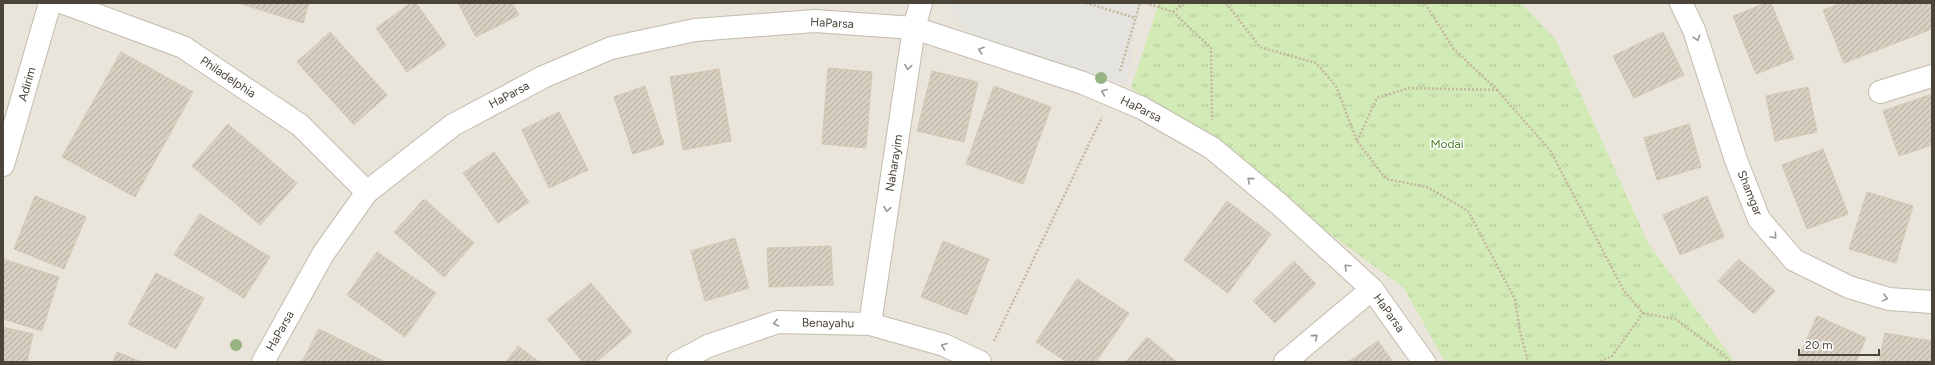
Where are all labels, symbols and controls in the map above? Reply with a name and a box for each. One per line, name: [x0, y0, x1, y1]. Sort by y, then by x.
street label: HaParsa: [810, 15, 854, 31]
one-way arrow: [1692, 35, 1701, 42]
one-way arrow: [978, 46, 985, 55]
street label: Philadelphia: [198, 53, 258, 101]
one-way arrow: [905, 63, 913, 70]
street label: Adirim: [15, 65, 39, 103]
street label: HaParsa: [486, 79, 532, 111]
one-way arrow: [1100, 89, 1108, 97]
street label: HaParsa: [1118, 93, 1164, 125]
street label: Naharayim: [883, 133, 905, 193]
park label: Modai: [1430, 137, 1464, 151]
street label: Shamgar: [1735, 168, 1765, 218]
one-way arrow: [1248, 178, 1255, 185]
one-way arrow: [883, 206, 892, 212]
one-way arrow: [1770, 232, 1777, 239]
one-way arrow: [1344, 264, 1352, 271]
street label: HaParsa: [1370, 291, 1408, 335]
one-way arrow: [1882, 293, 1889, 302]
street label: HaParsa: [263, 308, 297, 354]
street label: Benayahu: [802, 316, 854, 330]
one-way arrow: [773, 319, 779, 327]
scale bar: [1799, 331, 1879, 357]
one-way arrow: [1311, 334, 1318, 341]
text: 20 m: [1805, 338, 1833, 352]
one-way arrow: [941, 342, 948, 351]

